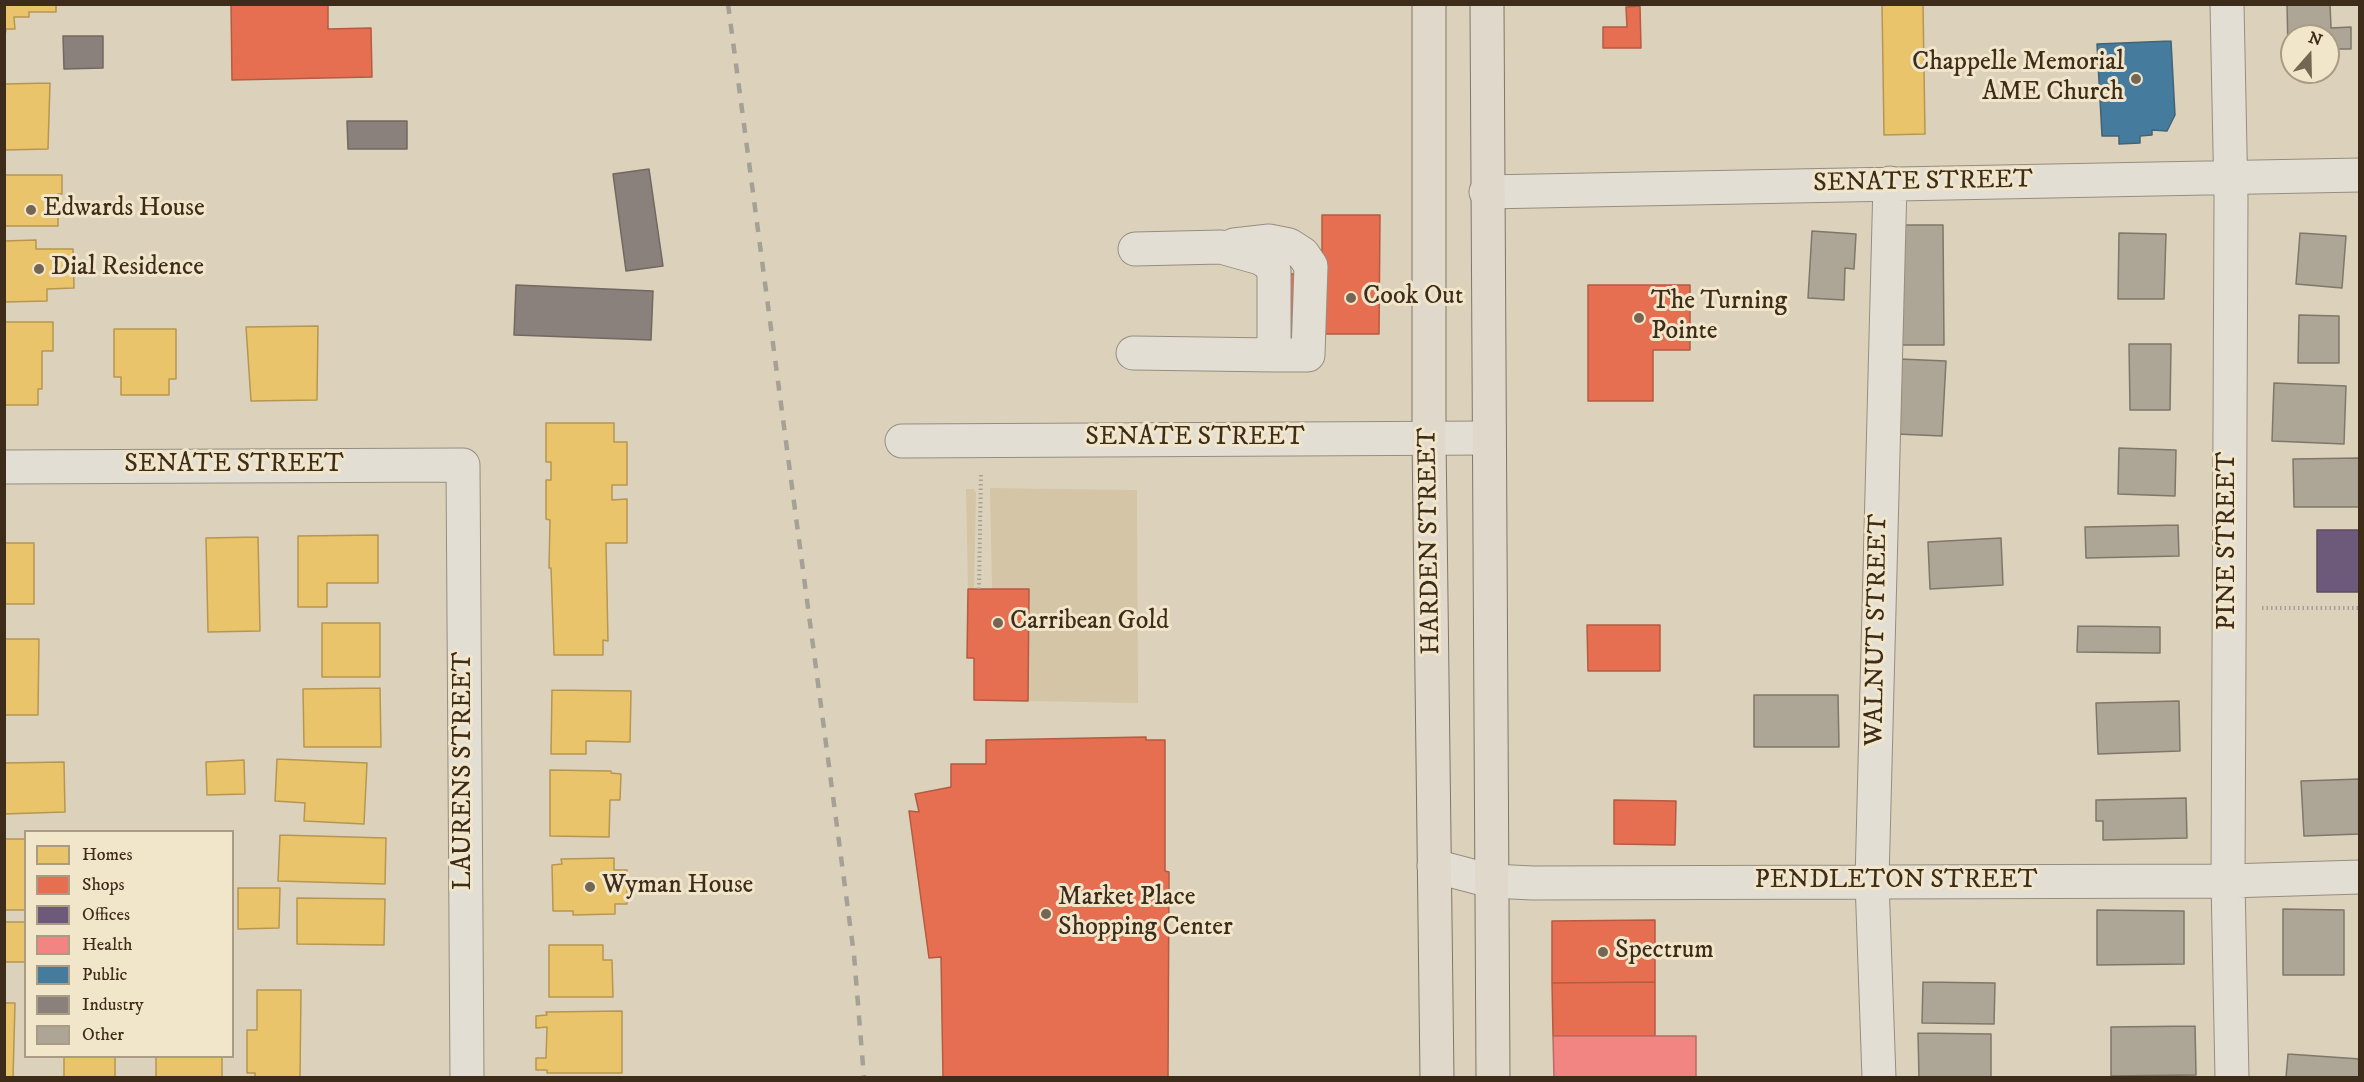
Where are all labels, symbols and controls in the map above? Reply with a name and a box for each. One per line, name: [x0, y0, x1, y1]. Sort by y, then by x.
north arrow: [2280, 24, 2340, 84]
text: N: [2306, 27, 2325, 51]
place label: Chappelle Memorial AME Church: [1912, 48, 2124, 110]
marker: Chappelle Memorial AME Church: [2129, 72, 2143, 86]
street label: SENATE STREET: [1813, 165, 2033, 201]
place label: Edwards House: [43, 194, 205, 226]
marker: Edwards House: [24, 203, 38, 217]
place label: Dial Residence: [51, 253, 204, 285]
marker: Dial Residence: [32, 262, 46, 276]
place label: Cook Out: [1363, 282, 1463, 314]
place label: The Turning Pointe: [1651, 287, 1787, 348]
marker: Cook Out: [1344, 291, 1358, 305]
marker: The Turning Pointe: [1632, 311, 1646, 325]
street label: SENATE STREET: [1085, 423, 1305, 455]
street label: HARDEN STREET: [1413, 427, 1449, 655]
street label: SENATE STREET: [124, 450, 344, 482]
street label: PINE STREET: [2213, 452, 2245, 630]
street label: WALNUT STREET: [1860, 514, 1896, 746]
place label: Carribean Gold: [1010, 607, 1169, 639]
marker: Carribean Gold: [991, 616, 1005, 630]
street label: LAURENS STREET: [449, 652, 481, 890]
legend: [24, 830, 234, 1058]
text: Homes: [82, 844, 133, 866]
street label: PENDLETON STREET: [1755, 866, 2037, 898]
place label: Wyman House: [602, 871, 753, 903]
text: Shops: [82, 874, 125, 896]
marker: Wyman House: [583, 880, 597, 894]
place label: Market Place Shopping Center: [1058, 883, 1233, 945]
text: Offices: [82, 904, 130, 926]
marker: Market Place Shopping Center: [1039, 907, 1053, 921]
text: Health: [82, 934, 132, 956]
place label: Spectrum: [1615, 936, 1714, 968]
marker: Spectrum: [1596, 945, 1610, 959]
text: Public: [82, 964, 127, 986]
text: Industry: [82, 994, 143, 1016]
text: Other: [82, 1024, 124, 1046]

